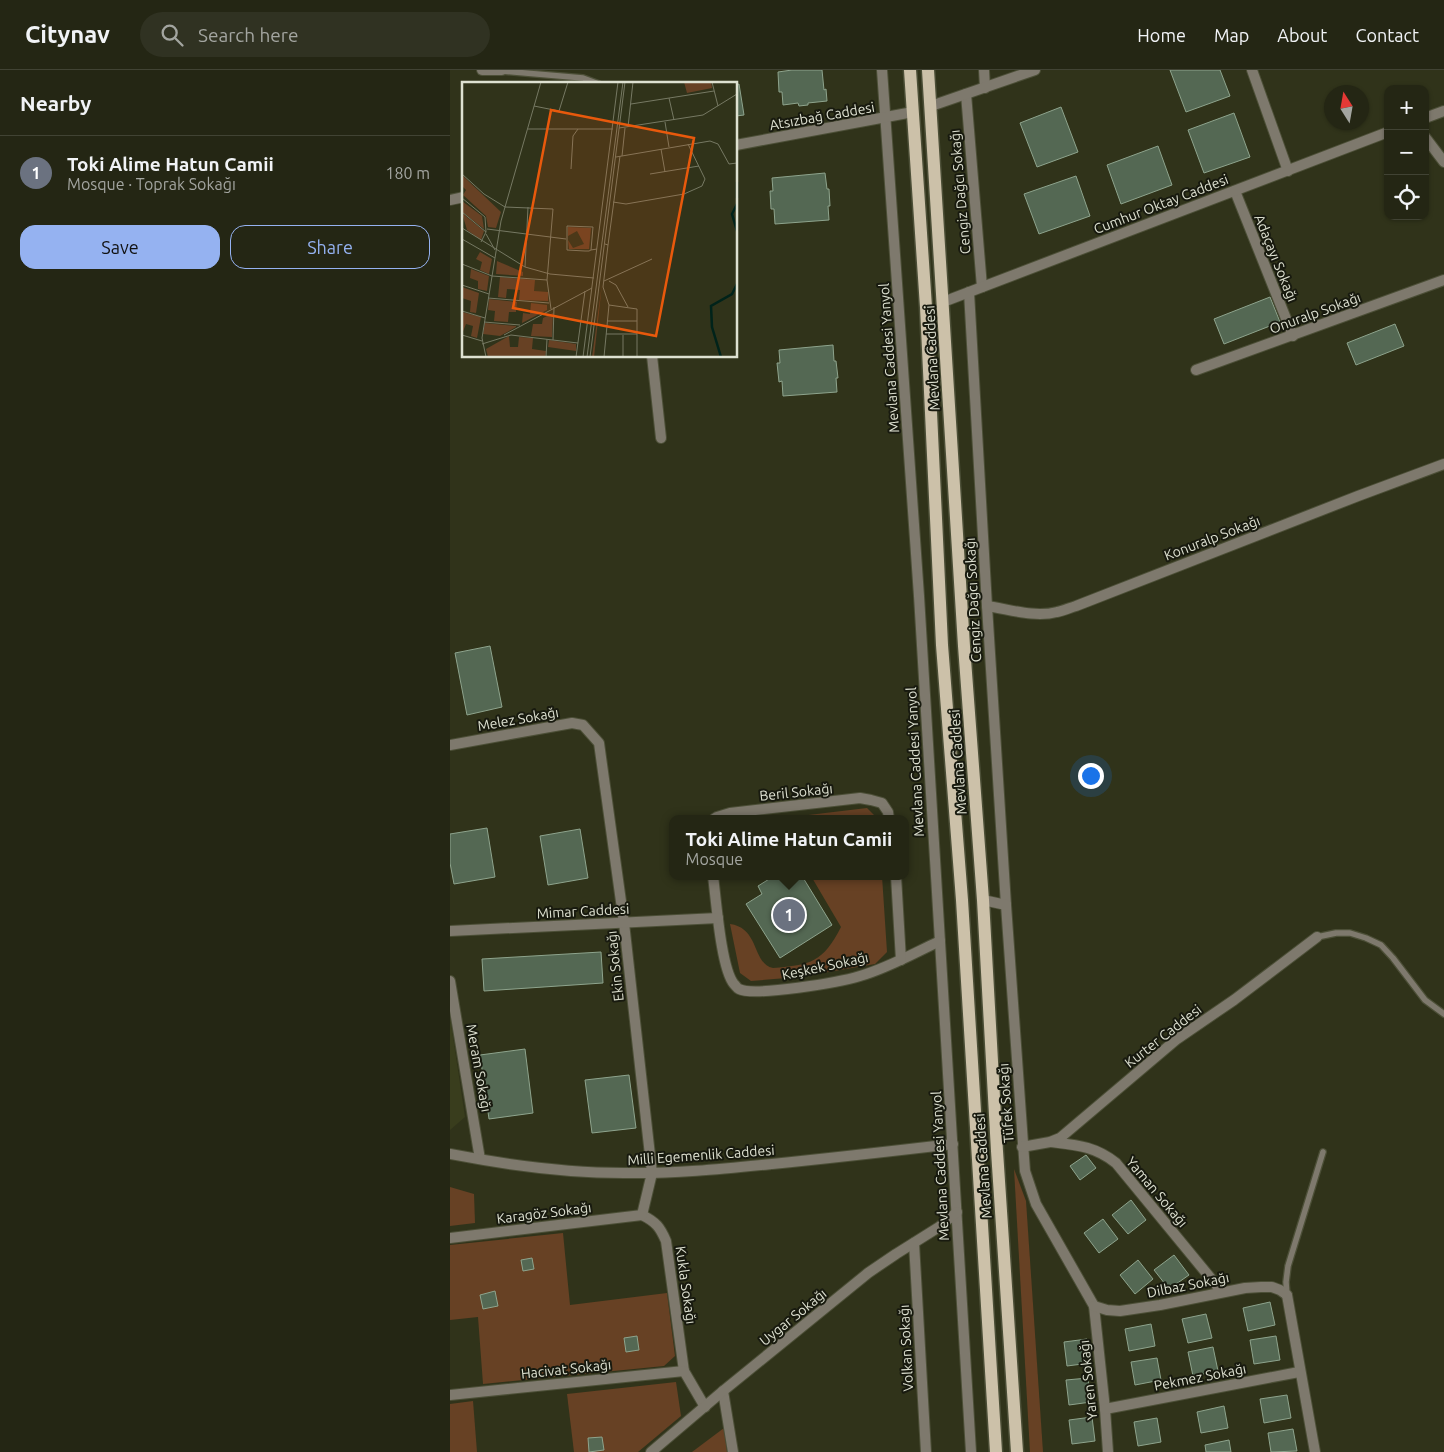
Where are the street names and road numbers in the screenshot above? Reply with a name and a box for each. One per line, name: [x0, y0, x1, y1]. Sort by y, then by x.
street label: Atsızbağ Caddesi: [768, 99, 876, 133]
street label: Cengiz Dağcı Sokağı: [947, 129, 973, 255]
street label: Cumhur Oktay Caddesi: [1091, 171, 1231, 237]
street label: Adaçayı Sokağı: [1251, 212, 1301, 304]
street label: Mevlana Caddesi Yanyol: [876, 282, 902, 433]
street label: Onuralp Sokağı: [1267, 289, 1363, 337]
street label: Mevlana Caddesi: [921, 305, 943, 411]
street label: Konuralp Sokağı: [1162, 512, 1262, 564]
street label: Cengiz Dağcı Sokağı: [962, 537, 984, 663]
street label: Mevlana Caddesi Yanyol: [903, 686, 927, 837]
street label: Melez Sokağı: [476, 704, 560, 734]
street label: Mevlana Caddesi: [946, 709, 970, 815]
street label: Beril Sokağı: [759, 780, 833, 804]
street label: Mimar Caddesi: [536, 901, 630, 921]
street label: Ekin Sokağı: [603, 930, 627, 1002]
street label: Keşkek Sokağı: [780, 949, 870, 983]
street label: Kurter Caddesi: [1121, 1001, 1205, 1071]
street label: Meram Sokağı: [463, 1023, 495, 1113]
street label: Tüfek Sokağı: [995, 1063, 1017, 1143]
street label: Mevlana Caddesi Yanyol: [928, 1090, 952, 1241]
street label: Mevlana Caddesi: [971, 1113, 995, 1219]
street label: Milli Egemenlik Caddesi: [627, 1142, 775, 1168]
street label: Yaman Sokağı: [1123, 1154, 1191, 1230]
street label: Karagöz Sokağı: [496, 1199, 592, 1227]
street label: Kukla Sokağı: [673, 1245, 699, 1325]
street label: Dilbaz Sokağı: [1146, 1269, 1230, 1301]
street label: Uygar Sokağı: [756, 1285, 830, 1349]
street label: Volkan Sokağı: [896, 1304, 916, 1392]
street label: Yaren Sokağı: [1076, 1339, 1100, 1421]
street label: Hacivat Sokağı: [520, 1356, 612, 1382]
street label: Pekmez Sokağı: [1153, 1360, 1247, 1394]

